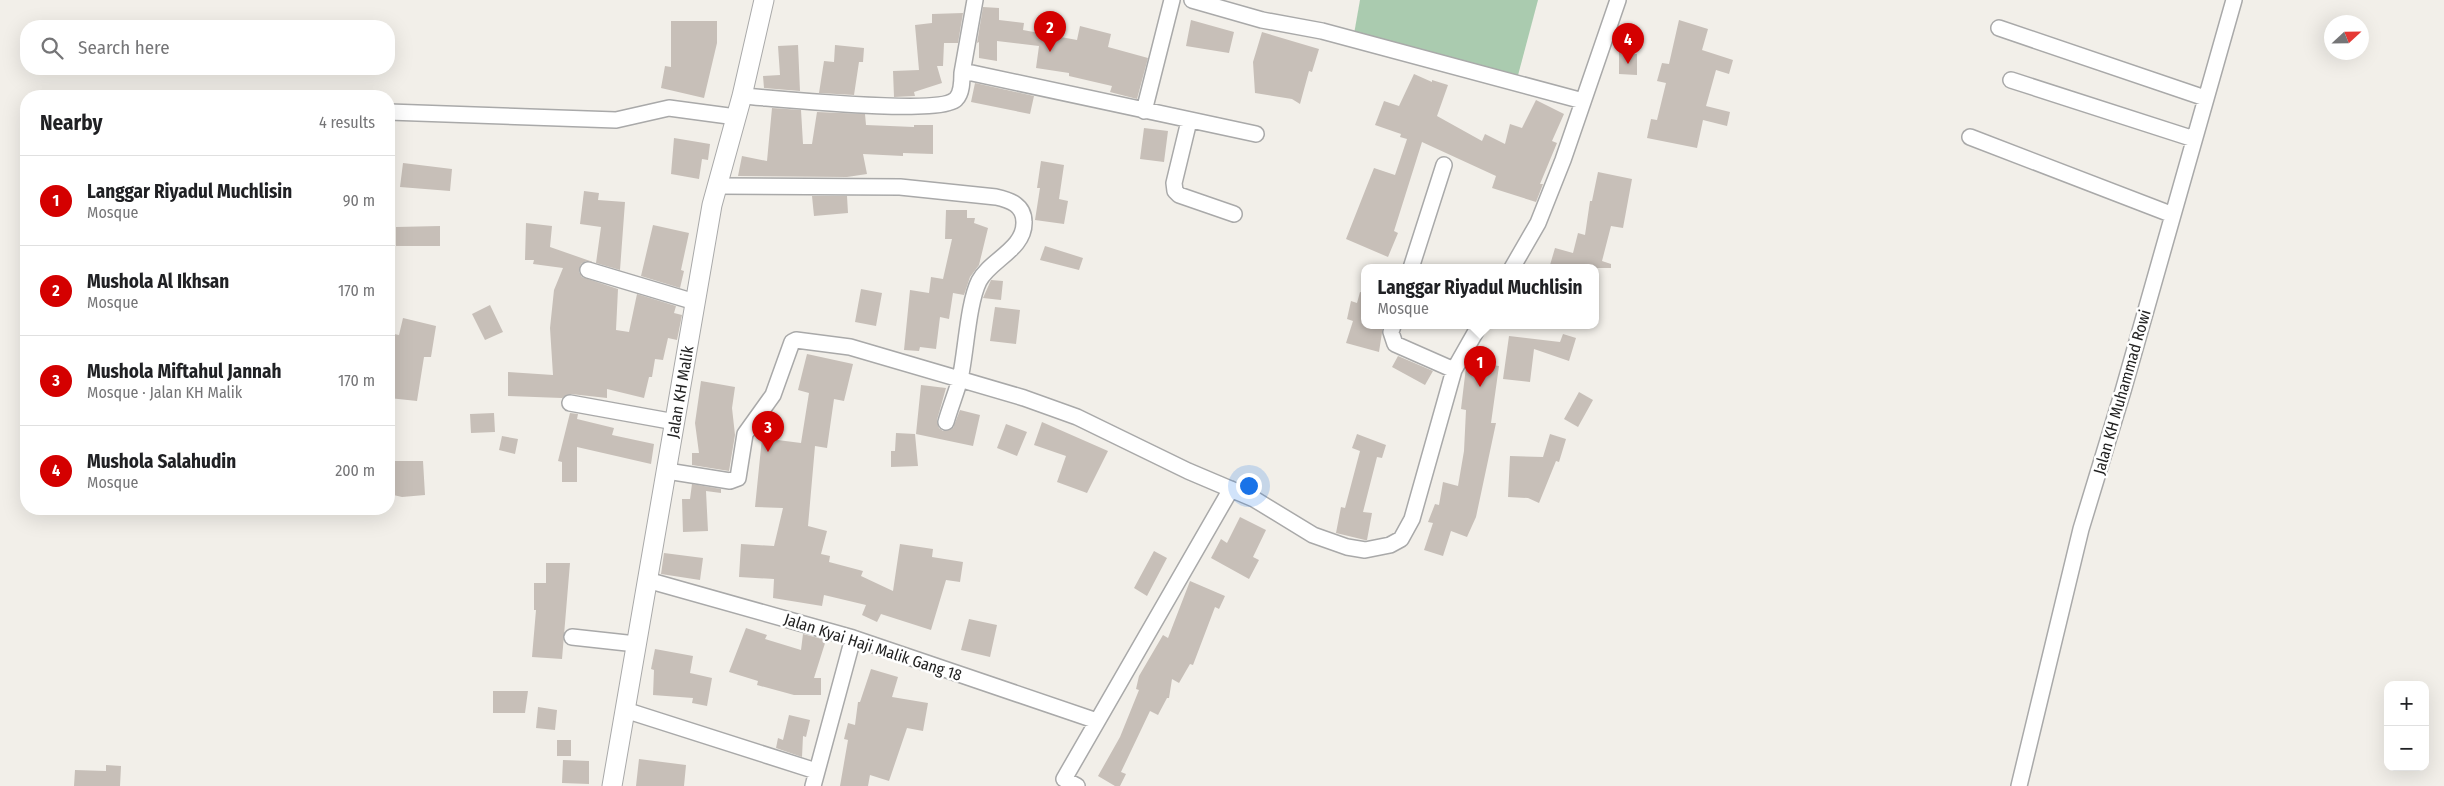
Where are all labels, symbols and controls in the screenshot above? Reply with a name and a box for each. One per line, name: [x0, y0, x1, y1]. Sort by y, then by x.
pin: 2: [1034, 11, 1066, 52]
north arrow: [2324, 15, 2369, 60]
search box: [20, 20, 395, 75]
pin: 4: [1612, 23, 1644, 64]
icon: search: [38, 34, 66, 62]
text: Search here: [78, 36, 170, 59]
text: Nearby: [40, 110, 102, 136]
text: 4 results: [319, 113, 375, 132]
text: Langgar Riyadul Muchlisin: [87, 180, 292, 203]
text: 1: [53, 191, 59, 210]
text: 90 m: [343, 191, 375, 210]
text: Mosque: [87, 203, 138, 222]
popup: [1361, 264, 1599, 329]
text: Mushola Al Ikhsan: [87, 270, 229, 293]
text: Langgar Riyadul Muchlisin: [1377, 276, 1583, 299]
text: 2: [52, 281, 60, 300]
text: 170 m: [338, 281, 375, 300]
text: Mosque: [87, 293, 138, 312]
text: Mosque: [1377, 299, 1429, 318]
street label: Jalan KH Muhammad Rowi: [2089, 308, 2155, 476]
street label: Jalan KH Malik: [663, 344, 697, 439]
pin: 1: [1464, 346, 1496, 387]
text: Mushola Miftahul Jannah: [87, 360, 281, 383]
text: 3: [52, 371, 60, 390]
text: 170 m: [338, 371, 375, 390]
text: Mosque · Jalan KH Malik: [87, 383, 242, 402]
pin: 3: [752, 411, 784, 452]
text: Mushola Salahudin: [87, 450, 236, 473]
text: 4: [52, 461, 60, 480]
text: 200 m: [335, 461, 375, 480]
text: Mosque: [87, 473, 138, 492]
your location: [1236, 473, 1262, 499]
street label: Jalan Kyai Haji Malik Gang 18: [782, 609, 964, 685]
map controls: [2384, 681, 2429, 771]
button: +: [2384, 681, 2429, 726]
button: −: [2384, 726, 2429, 771]

